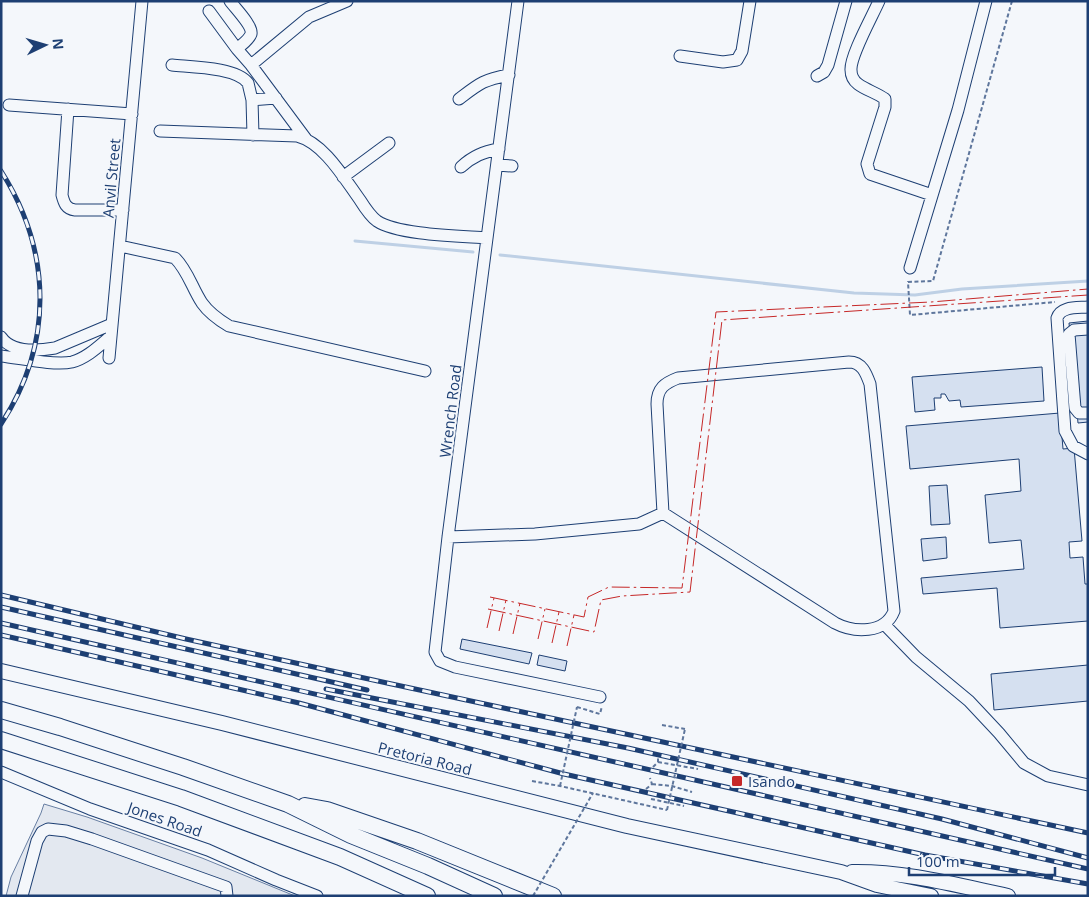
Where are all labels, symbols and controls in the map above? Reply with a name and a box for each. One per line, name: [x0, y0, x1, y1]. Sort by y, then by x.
north arrow: [20, 20, 70, 70]
text: N: [48, 37, 68, 50]
street label: Anvil Street: [98, 138, 124, 218]
street label: Wrench Road: [434, 363, 466, 459]
street label: Pretoria Road: [376, 737, 474, 779]
place label: Isando: [748, 771, 795, 791]
marker: Isando: [730, 774, 744, 788]
street label: Jones Road: [123, 796, 205, 841]
scale bar: [909, 844, 1055, 876]
text: 100 m: [916, 851, 960, 871]

